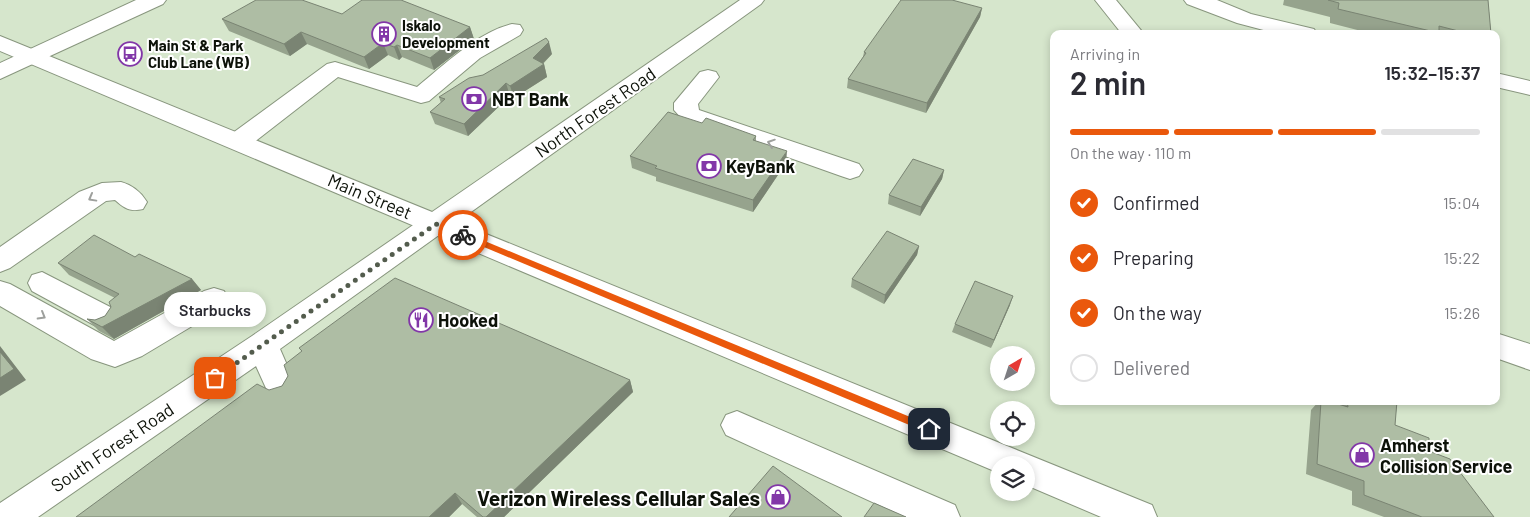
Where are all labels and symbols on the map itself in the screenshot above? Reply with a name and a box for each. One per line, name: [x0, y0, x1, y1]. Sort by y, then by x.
place label: Iskalo Development: [402, 16, 490, 51]
building icon: Iskalo Development: [371, 21, 397, 47]
place label: Main St & Park Club Lane (WB): [148, 36, 250, 71]
bus stop icon: Main St & Park Club Lane (WB): [117, 41, 143, 67]
street label: North Forest Road: [530, 62, 660, 162]
bank icon: NBT Bank: [461, 86, 487, 112]
place label: NBT Bank: [492, 88, 569, 110]
one-way arrow: [767, 139, 775, 149]
bank icon: KeyBank: [696, 153, 722, 179]
place label: KeyBank: [726, 155, 795, 177]
street label: Main Street: [325, 168, 415, 224]
one-way arrow: [88, 191, 97, 201]
courier: [438, 210, 488, 260]
callout: Starbucks: [164, 293, 266, 328]
restaurant icon: Hooked: [408, 307, 434, 333]
place label: Hooked: [438, 309, 498, 331]
one-way arrow: [37, 310, 46, 320]
north arrow: [990, 346, 1035, 391]
pin: [194, 357, 236, 399]
street label: South Forest Road: [46, 398, 178, 496]
pin: [908, 408, 950, 450]
place label: Amherst Collision Service: [1380, 434, 1513, 477]
shop icon: Amherst Collision Service: [1349, 442, 1375, 468]
shop icon: Verizon Wireless Cellular Sales: [765, 484, 791, 510]
place label: Verizon Wireless Cellular Sales: [477, 485, 760, 510]

